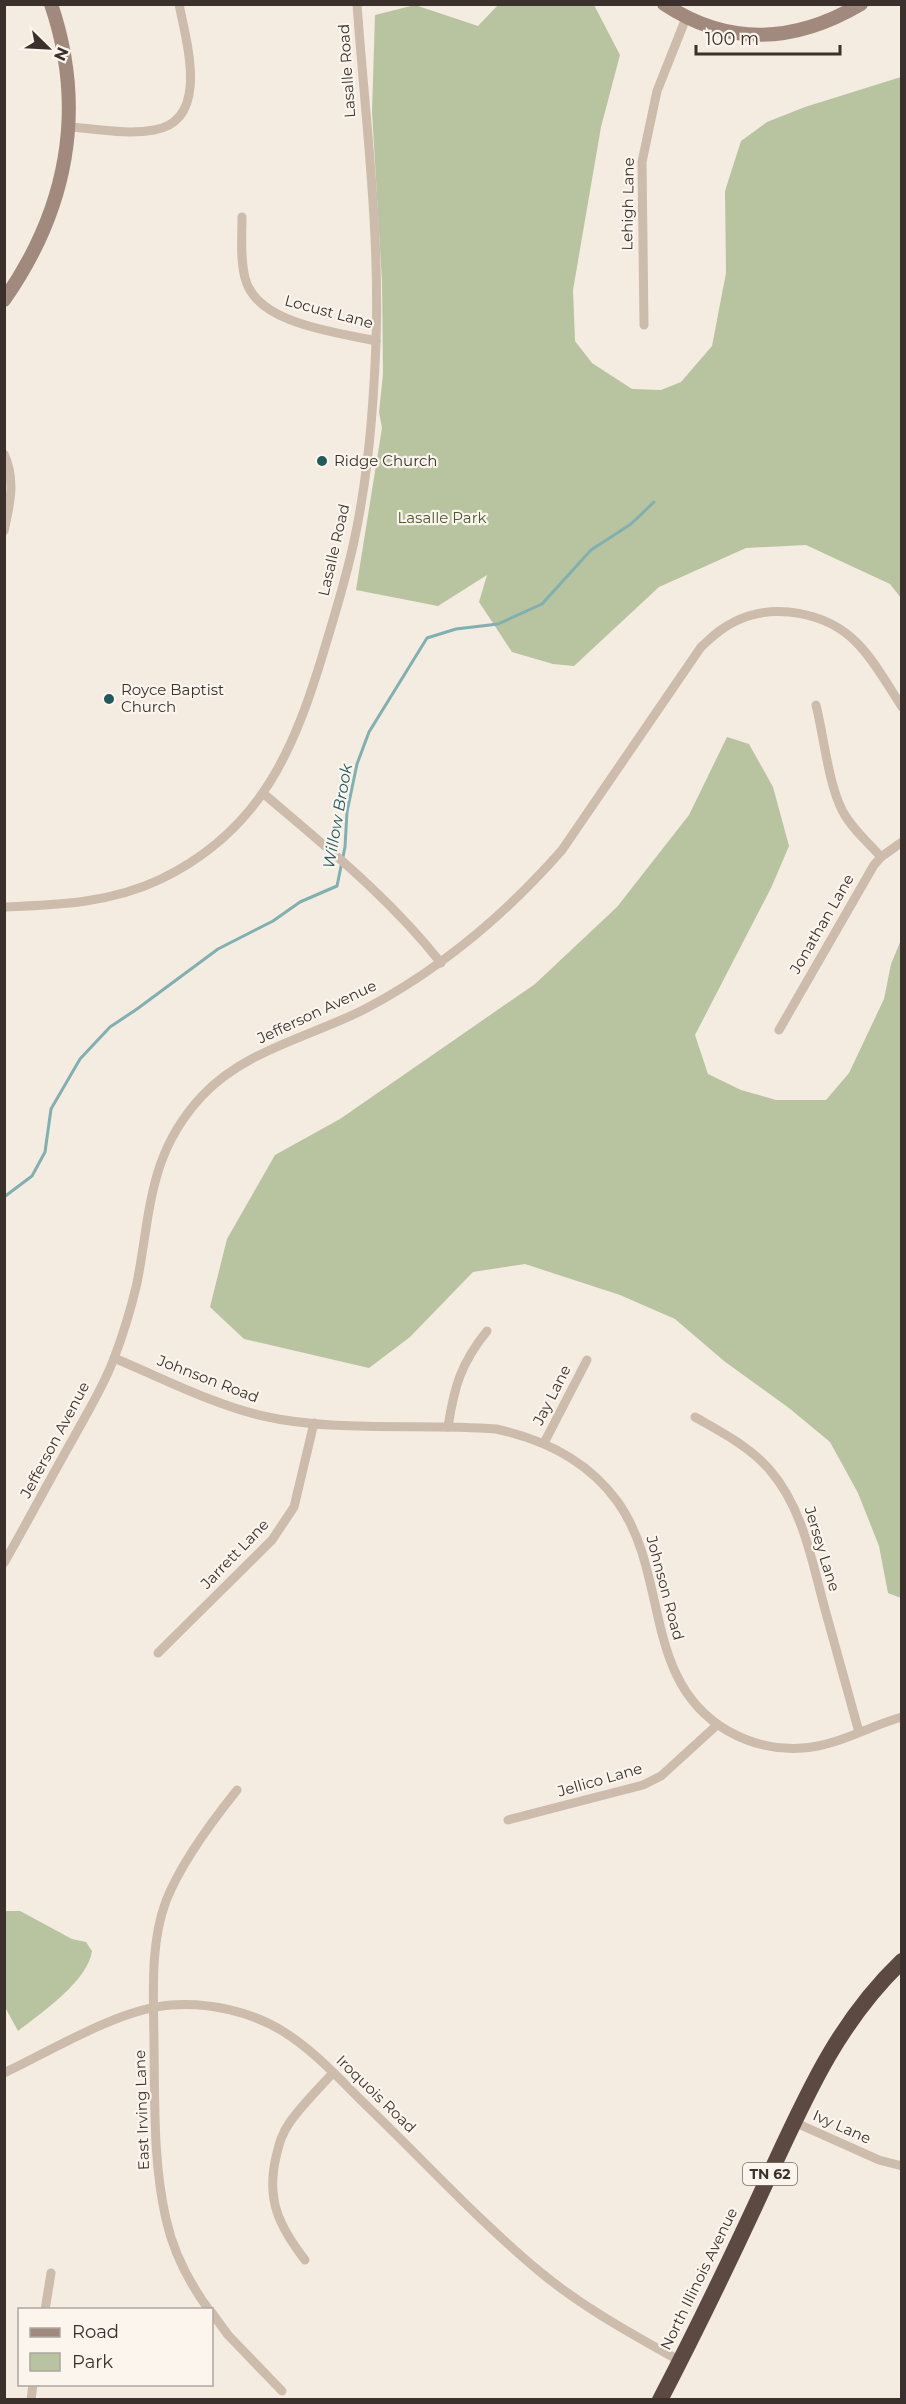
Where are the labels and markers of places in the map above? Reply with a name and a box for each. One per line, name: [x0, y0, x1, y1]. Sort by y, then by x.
place label: Ridge Church: [334, 451, 437, 470]
marker: Ridge Church: [315, 454, 329, 468]
place label: Royce Baptist Church: [121, 680, 224, 716]
marker: Royce Baptist Church: [102, 692, 116, 706]

